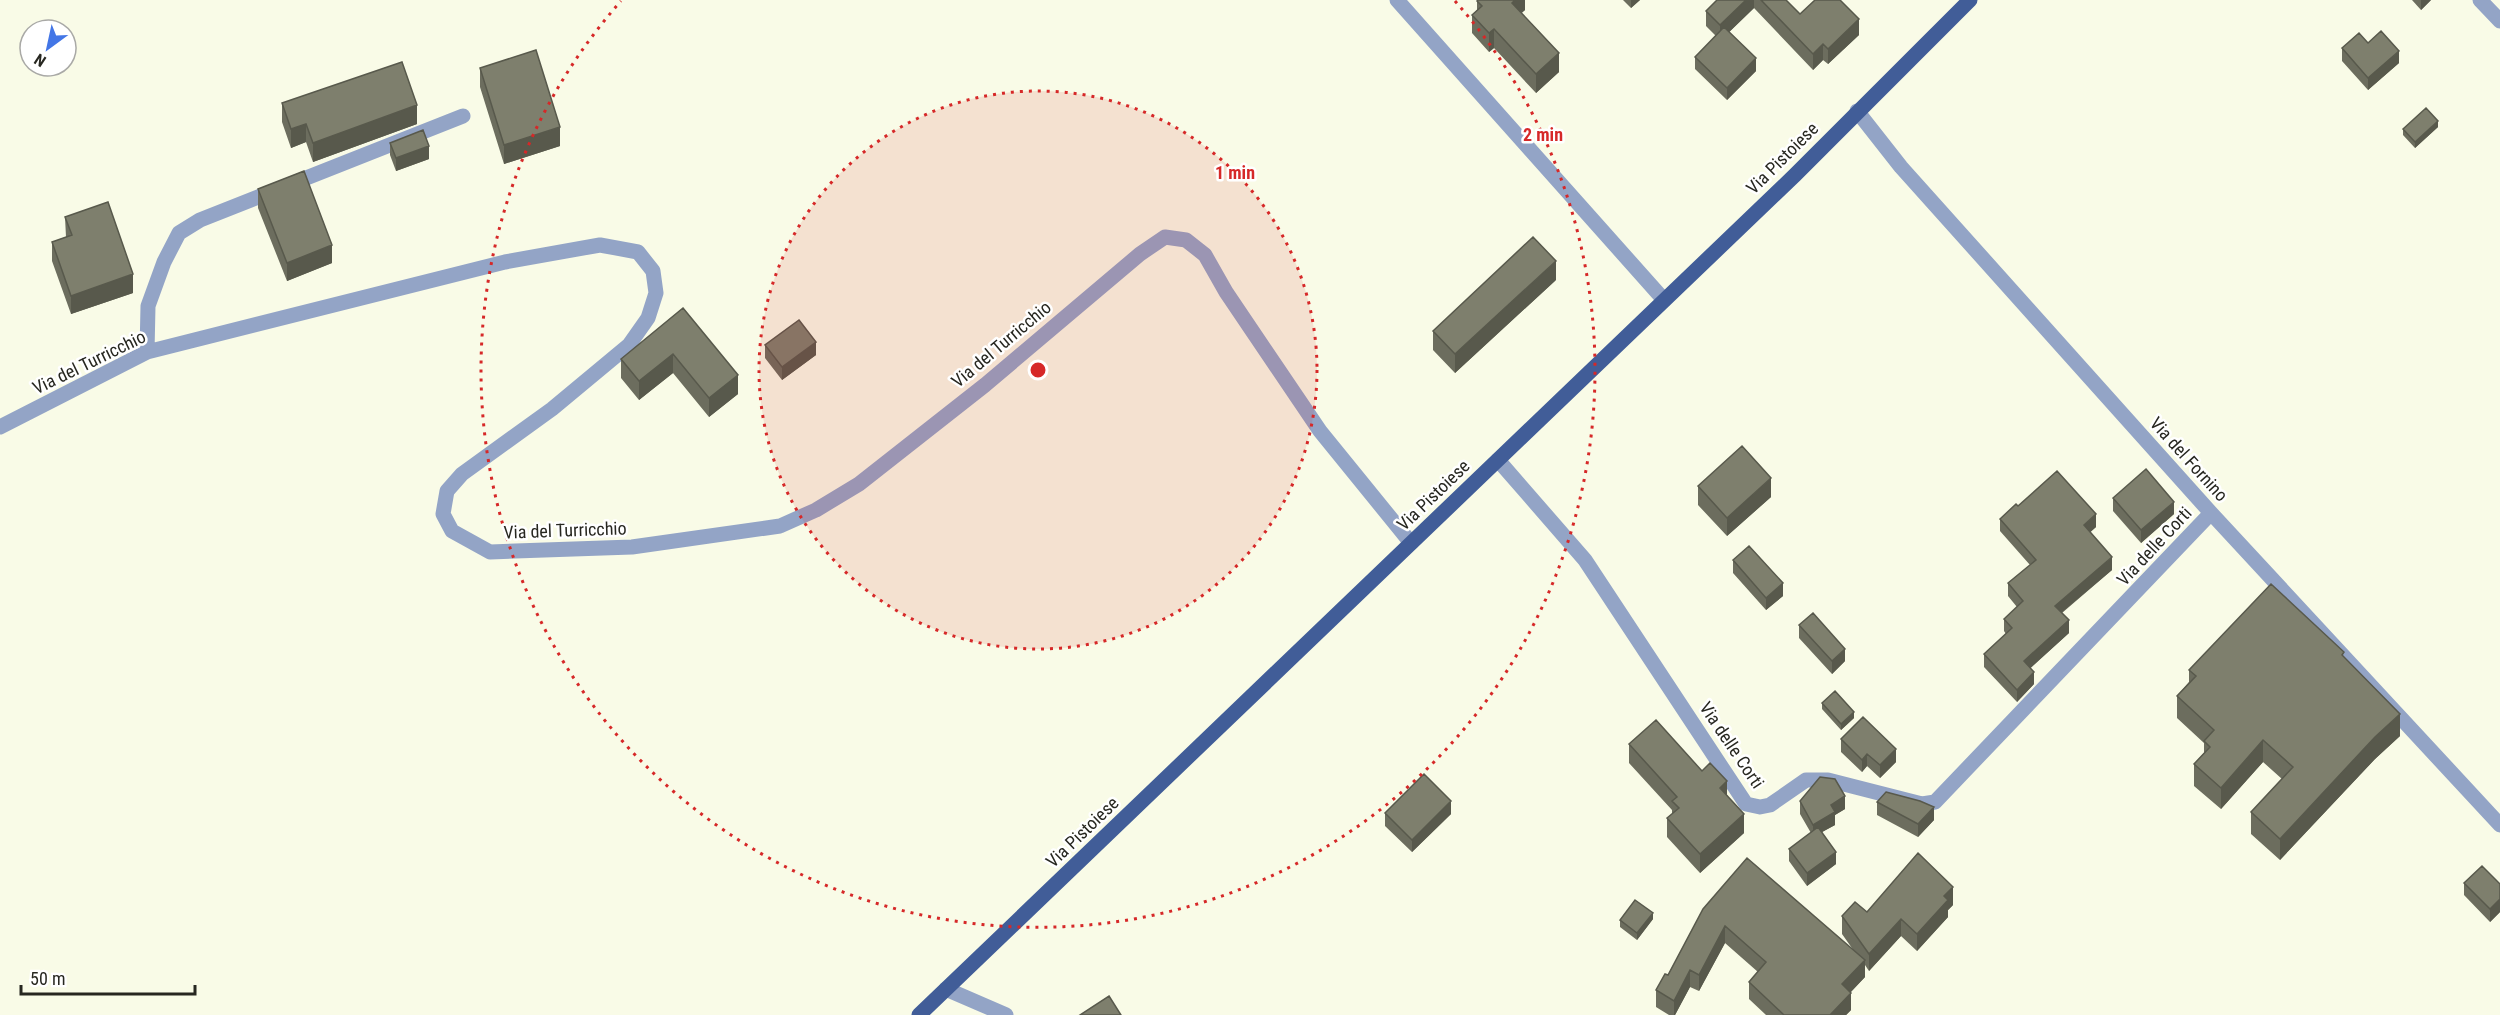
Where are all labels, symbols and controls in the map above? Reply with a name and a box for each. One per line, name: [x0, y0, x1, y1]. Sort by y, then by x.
north arrow: [18, 18, 78, 78]
text: N: [31, 50, 49, 71]
street label: Via Pistoiese: [1742, 118, 1822, 198]
text: 2 min: [1523, 124, 1563, 145]
text: 1 min: [1215, 162, 1255, 183]
street label: Via del Turricchio: [947, 296, 1055, 392]
street label: Via del Turricchio: [29, 326, 149, 398]
centre of rings: [1028, 360, 1048, 380]
street label: Via del Fornino: [2146, 413, 2232, 505]
street label: Via Pistoiese: [1392, 455, 1474, 535]
street label: Via delle Corti: [2112, 502, 2196, 590]
street label: Via del Turricchio: [503, 517, 627, 543]
street label: Via delle Corti: [1695, 698, 1769, 792]
street label: Via Pistoiese: [1041, 792, 1123, 872]
scale bar: [21, 958, 195, 996]
text: 50 m: [30, 968, 65, 989]

